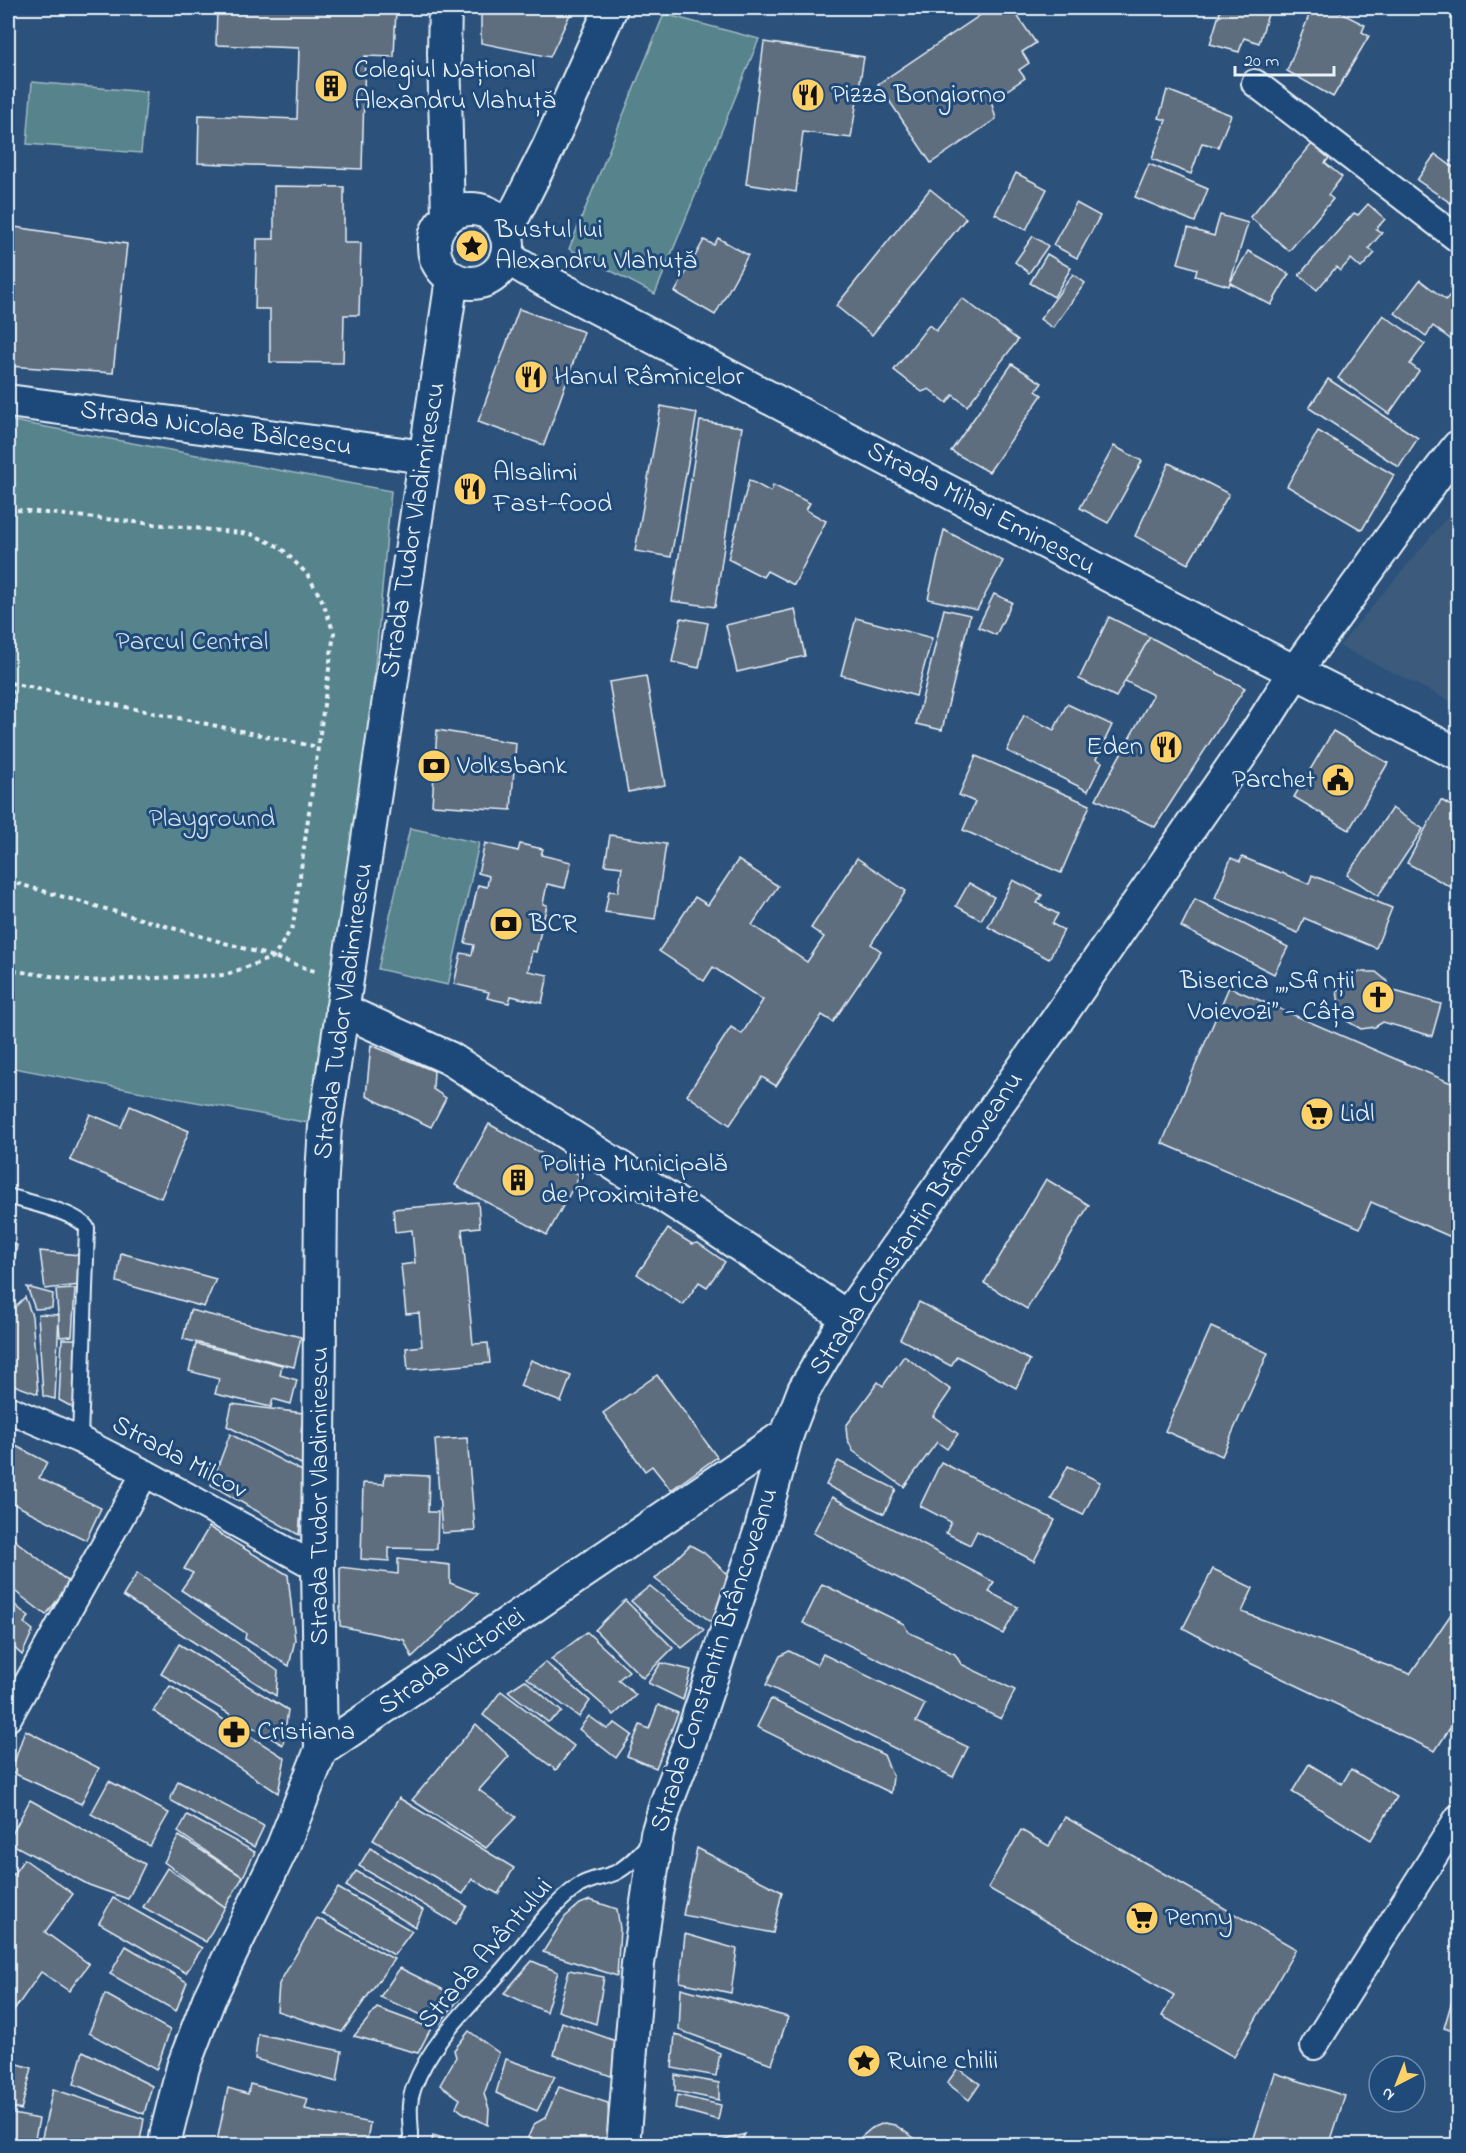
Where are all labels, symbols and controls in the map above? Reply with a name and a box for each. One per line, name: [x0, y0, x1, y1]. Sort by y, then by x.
scale bar: [1235, 39, 1334, 77]
text: 20 m: [1244, 49, 1279, 75]
place label: Colegiul Național Alexandru Vlahuță: [354, 51, 556, 121]
building icon: Colegiul Național Alexandru Vlahuță: [313, 68, 349, 104]
place label: Pizza Bongiorno: [831, 76, 1006, 115]
restaurant icon: Pizza Bongiorno: [790, 77, 826, 113]
place label: Bustul lui Alexandru Vlahuță: [494, 211, 697, 281]
place icon: Bustul lui Alexandru Vlahuță: [454, 228, 490, 264]
place label: Hanul Râmnicelor: [554, 358, 745, 397]
restaurant icon: Hanul Râmnicelor: [513, 359, 549, 395]
street label: Strada Tudor Vladimirescu: [371, 379, 457, 681]
street label: Strada Nicolae Bălcescu: [78, 391, 354, 467]
street label: Strada Mihai Eminescu: [859, 432, 1103, 586]
place label: Alsalimi Fast-food: [492, 454, 612, 524]
restaurant icon: Alsalimi Fast-food: [452, 471, 488, 507]
park label: Parcul Central: [116, 623, 268, 662]
place label: Eden: [1086, 728, 1143, 767]
restaurant icon: Eden: [1148, 729, 1184, 765]
place label: Volksbank: [456, 747, 567, 786]
bank icon: Volksbank: [416, 748, 452, 784]
place label: Parchet: [1232, 761, 1315, 800]
public building icon: Parchet: [1320, 762, 1356, 798]
park label: Playground: [149, 800, 275, 839]
street label: Strada Tudor Vladimirescu: [304, 860, 384, 1162]
place label: BCR: [528, 905, 577, 944]
bank icon: BCR: [488, 906, 524, 942]
place label: Biserica „„Sfinții Voievozi” - Câța: [1179, 962, 1355, 1032]
church icon: Biserica „„Sfinții Voievozi” - Câța: [1360, 979, 1396, 1015]
street label: Strada Constantin Brâncoveanu: [800, 1064, 1034, 1384]
place label: Lidl: [1340, 1095, 1375, 1134]
supermarket icon: Lidl: [1299, 1096, 1335, 1132]
place label: Poliția Municipală de Proximitate: [541, 1145, 727, 1215]
building icon: Poliția Municipală de Proximitate: [500, 1162, 536, 1198]
street label: Strada Tudor Vladimirescu: [301, 1347, 340, 1645]
street label: Strada Milcov: [104, 1406, 254, 1510]
street label: Strada Constantin Brâncoveanu: [641, 1483, 789, 1837]
street label: Strada Victoriei: [371, 1598, 533, 1726]
place label: Cristiana: [257, 1713, 355, 1752]
pharmacy icon: Cristiana: [216, 1714, 252, 1750]
street label: Strada Avântului: [409, 1870, 563, 2038]
place label: Penny: [1165, 1899, 1233, 1938]
supermarket icon: Penny: [1124, 1900, 1160, 1936]
place label: Ruine chilii: [887, 2042, 998, 2081]
place icon: Ruine chilii: [846, 2043, 882, 2079]
north arrow: [1367, 2054, 1427, 2114]
text: N: [1376, 2081, 1400, 2106]

